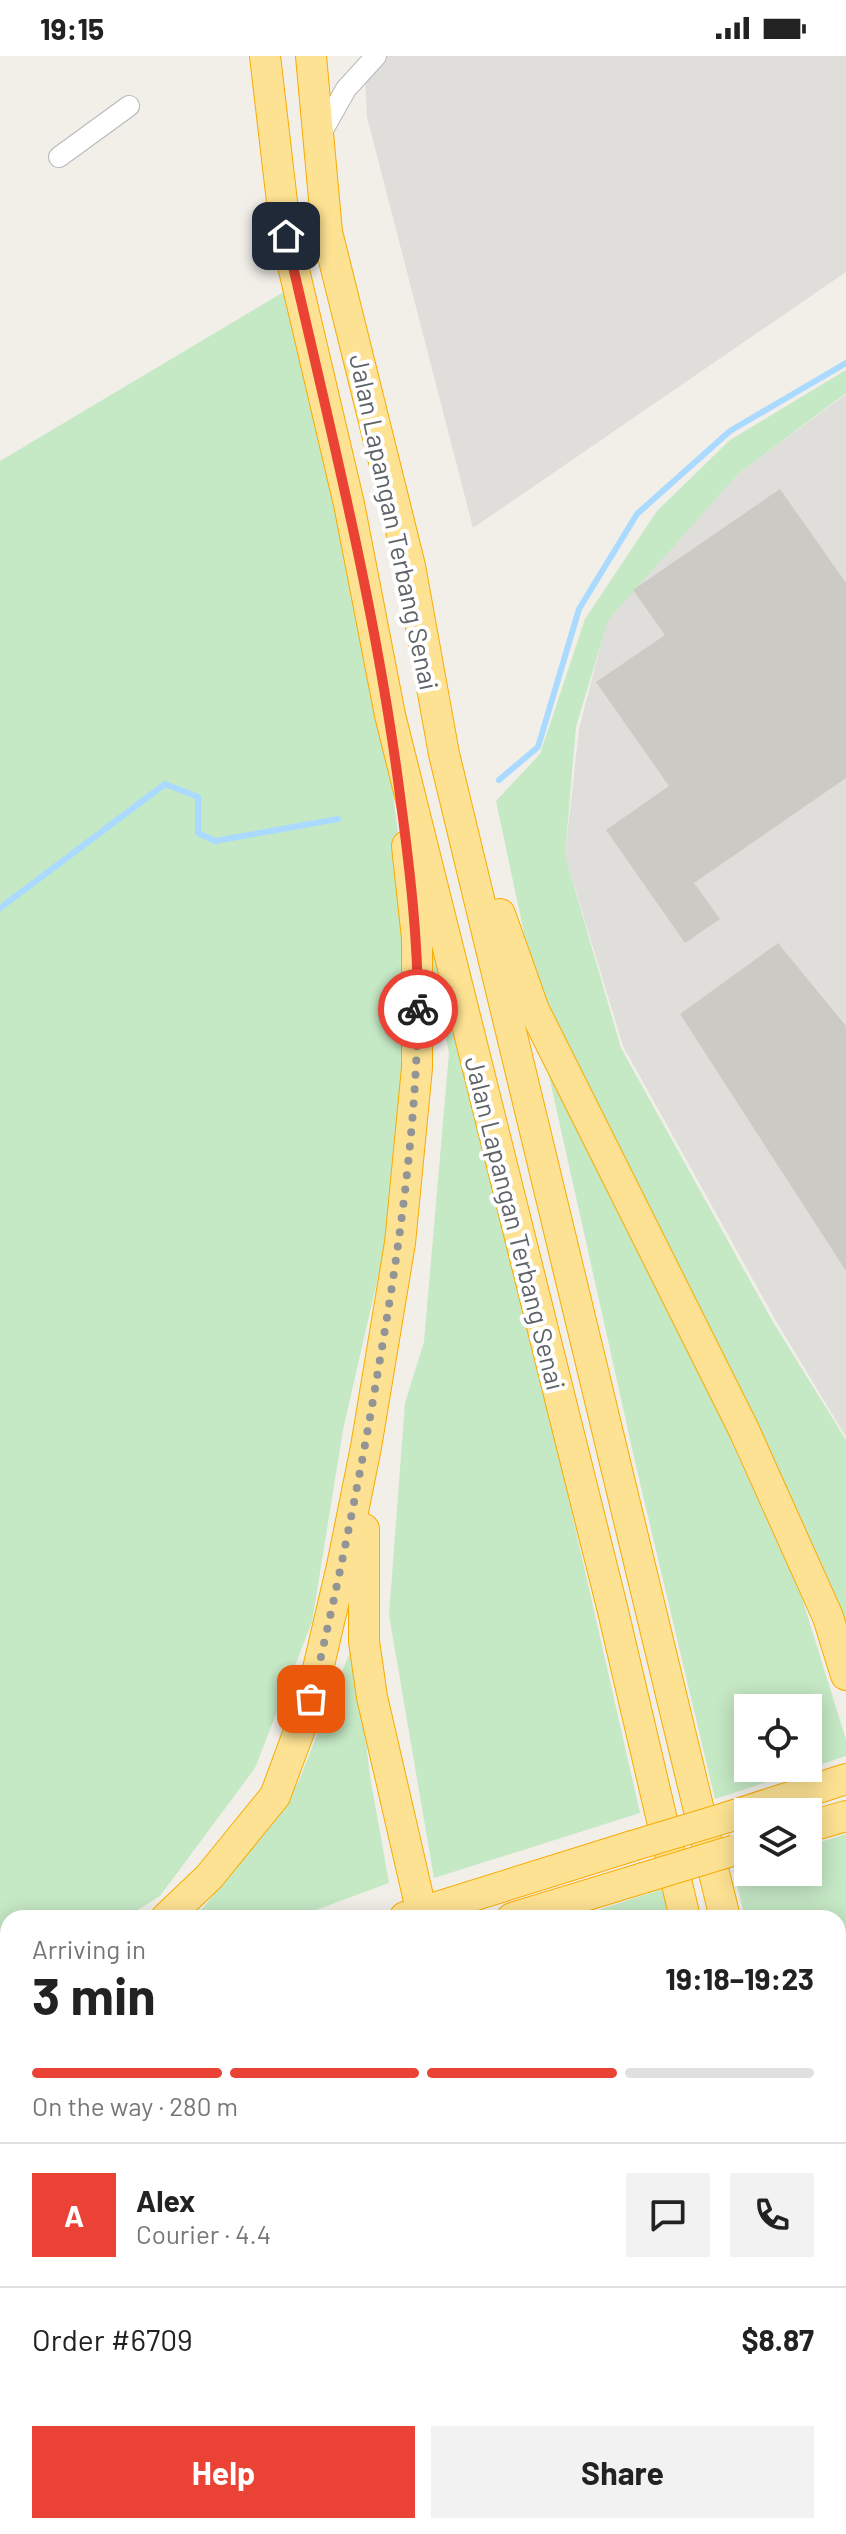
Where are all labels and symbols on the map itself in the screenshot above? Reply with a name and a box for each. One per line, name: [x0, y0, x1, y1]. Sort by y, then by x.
pin: [252, 202, 320, 270]
street label: Jalan Lapangan Terbang Senai: [344, 351, 446, 693]
courier: [378, 969, 458, 1049]
street label: Jalan Lapangan Terbang Senai: [459, 1053, 573, 1393]
pin: [277, 1665, 345, 1733]

